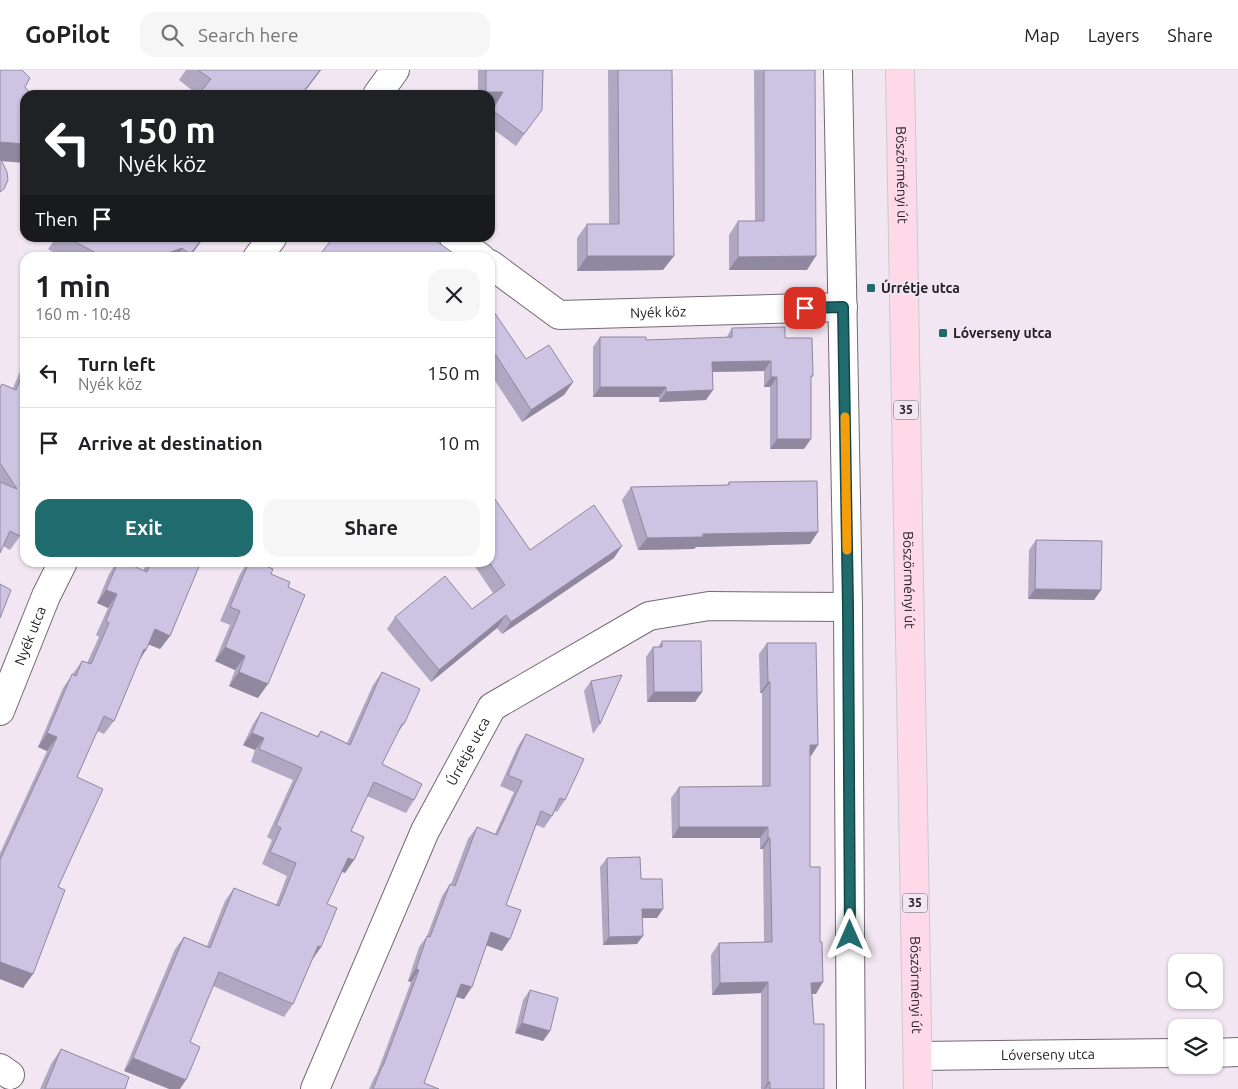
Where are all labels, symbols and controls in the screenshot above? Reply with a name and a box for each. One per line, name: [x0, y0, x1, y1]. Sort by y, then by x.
search box: [140, 12, 490, 57]
text: GoPilot: [25, 21, 110, 48]
icon: search: [158, 21, 186, 49]
text: Search here: [198, 24, 298, 46]
text: Map: [1024, 25, 1060, 45]
text: Layers: [1088, 25, 1139, 45]
text: Share: [1167, 25, 1213, 45]
icon: left: [35, 110, 100, 175]
text: 150 m: [118, 110, 216, 150]
street label: Böszörményi út: [893, 126, 911, 224]
text: Nyék köz: [118, 151, 206, 176]
icon: arrive: [88, 205, 116, 233]
text: Then: [35, 208, 78, 230]
text: 1 min: [35, 269, 111, 303]
button: close: [428, 269, 480, 321]
place label: Úrrétje utca: [881, 279, 960, 296]
marker: Úrrétje utca: [865, 282, 877, 294]
pin: [784, 287, 826, 329]
icon: arrive: [791, 294, 819, 322]
street label: Nyék köz: [630, 303, 686, 321]
text: 160 m · 10:48: [35, 305, 131, 323]
place label: Lóverseny utca: [953, 325, 1052, 341]
marker: Lóverseny utca: [937, 327, 949, 339]
text: Turn left: [78, 353, 156, 375]
icon: left: [35, 359, 63, 387]
text: 150 m: [427, 362, 480, 384]
text: Nyék köz: [78, 375, 142, 393]
road number: 35: [894, 400, 918, 420]
icon: arrive: [35, 429, 63, 457]
text: Arrive at destination: [78, 432, 263, 454]
text: 10 m: [438, 432, 480, 454]
button: Exit: [35, 499, 253, 557]
button: Share: [263, 499, 480, 557]
street label: Böszörményi út: [900, 531, 918, 629]
street label: Nyék utca: [11, 604, 49, 668]
street label: Úrrétje utca: [442, 715, 493, 788]
road number: 35: [902, 894, 928, 912]
position arrow: [823, 908, 875, 960]
street label: Böszörményi út: [907, 936, 925, 1034]
map controls: [1168, 954, 1223, 1074]
button: search: [1168, 954, 1223, 1009]
button: layers: [1168, 1019, 1223, 1074]
street label: Lóverseny utca: [1001, 1046, 1095, 1063]

